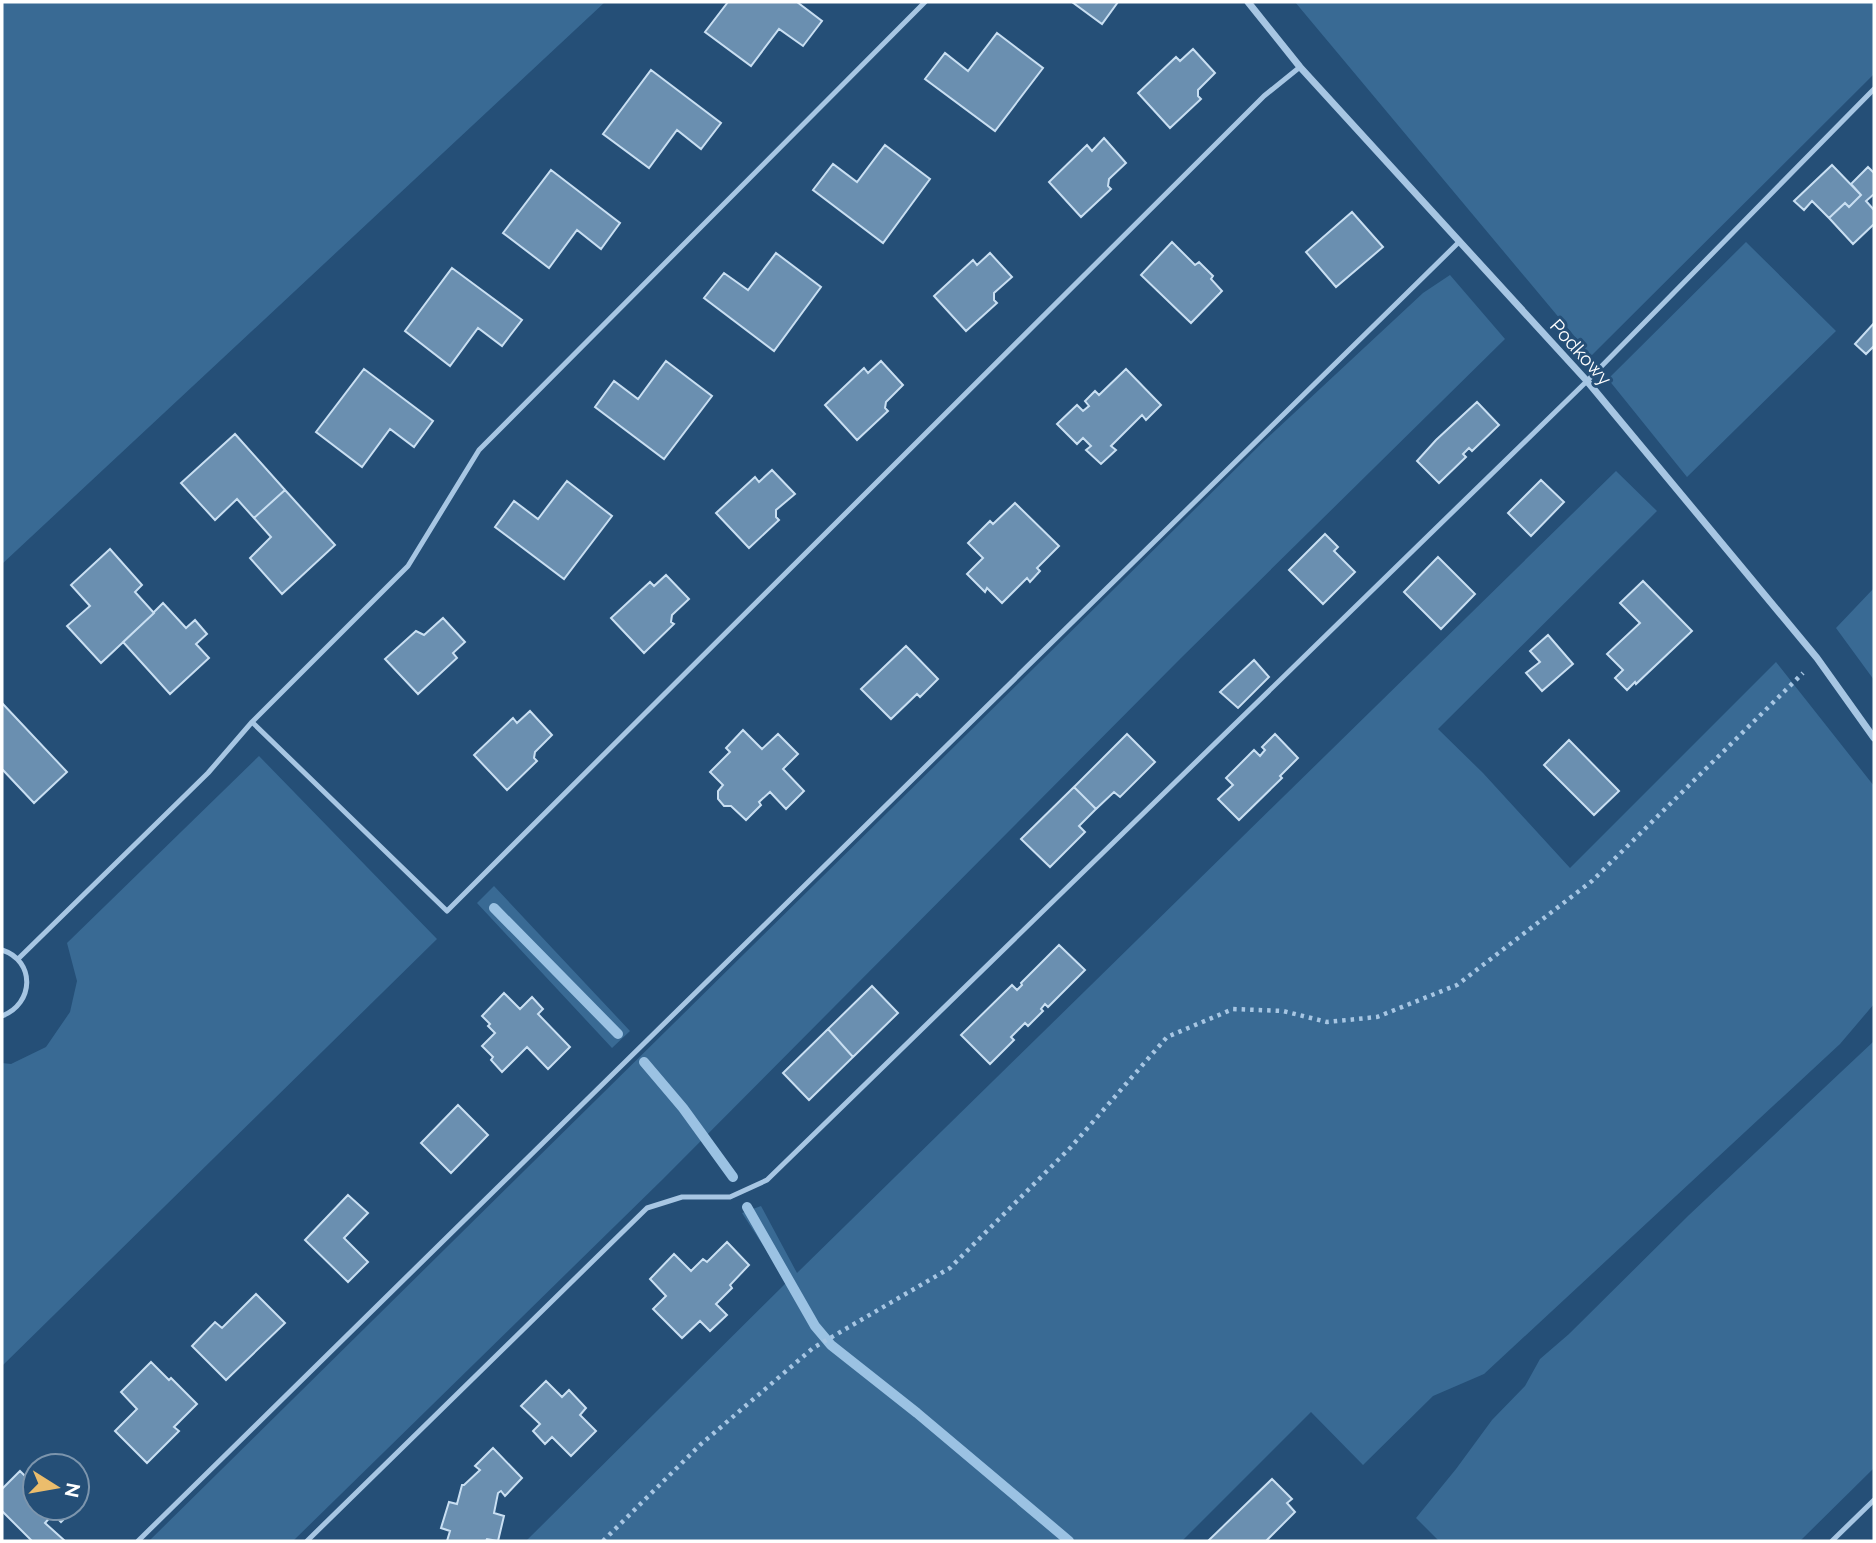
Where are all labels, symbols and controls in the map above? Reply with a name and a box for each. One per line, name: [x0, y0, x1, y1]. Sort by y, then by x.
street label: Podkowy: [1546, 315, 1616, 389]
north arrow: [21, 1452, 91, 1522]
text: N: [61, 1481, 85, 1499]

